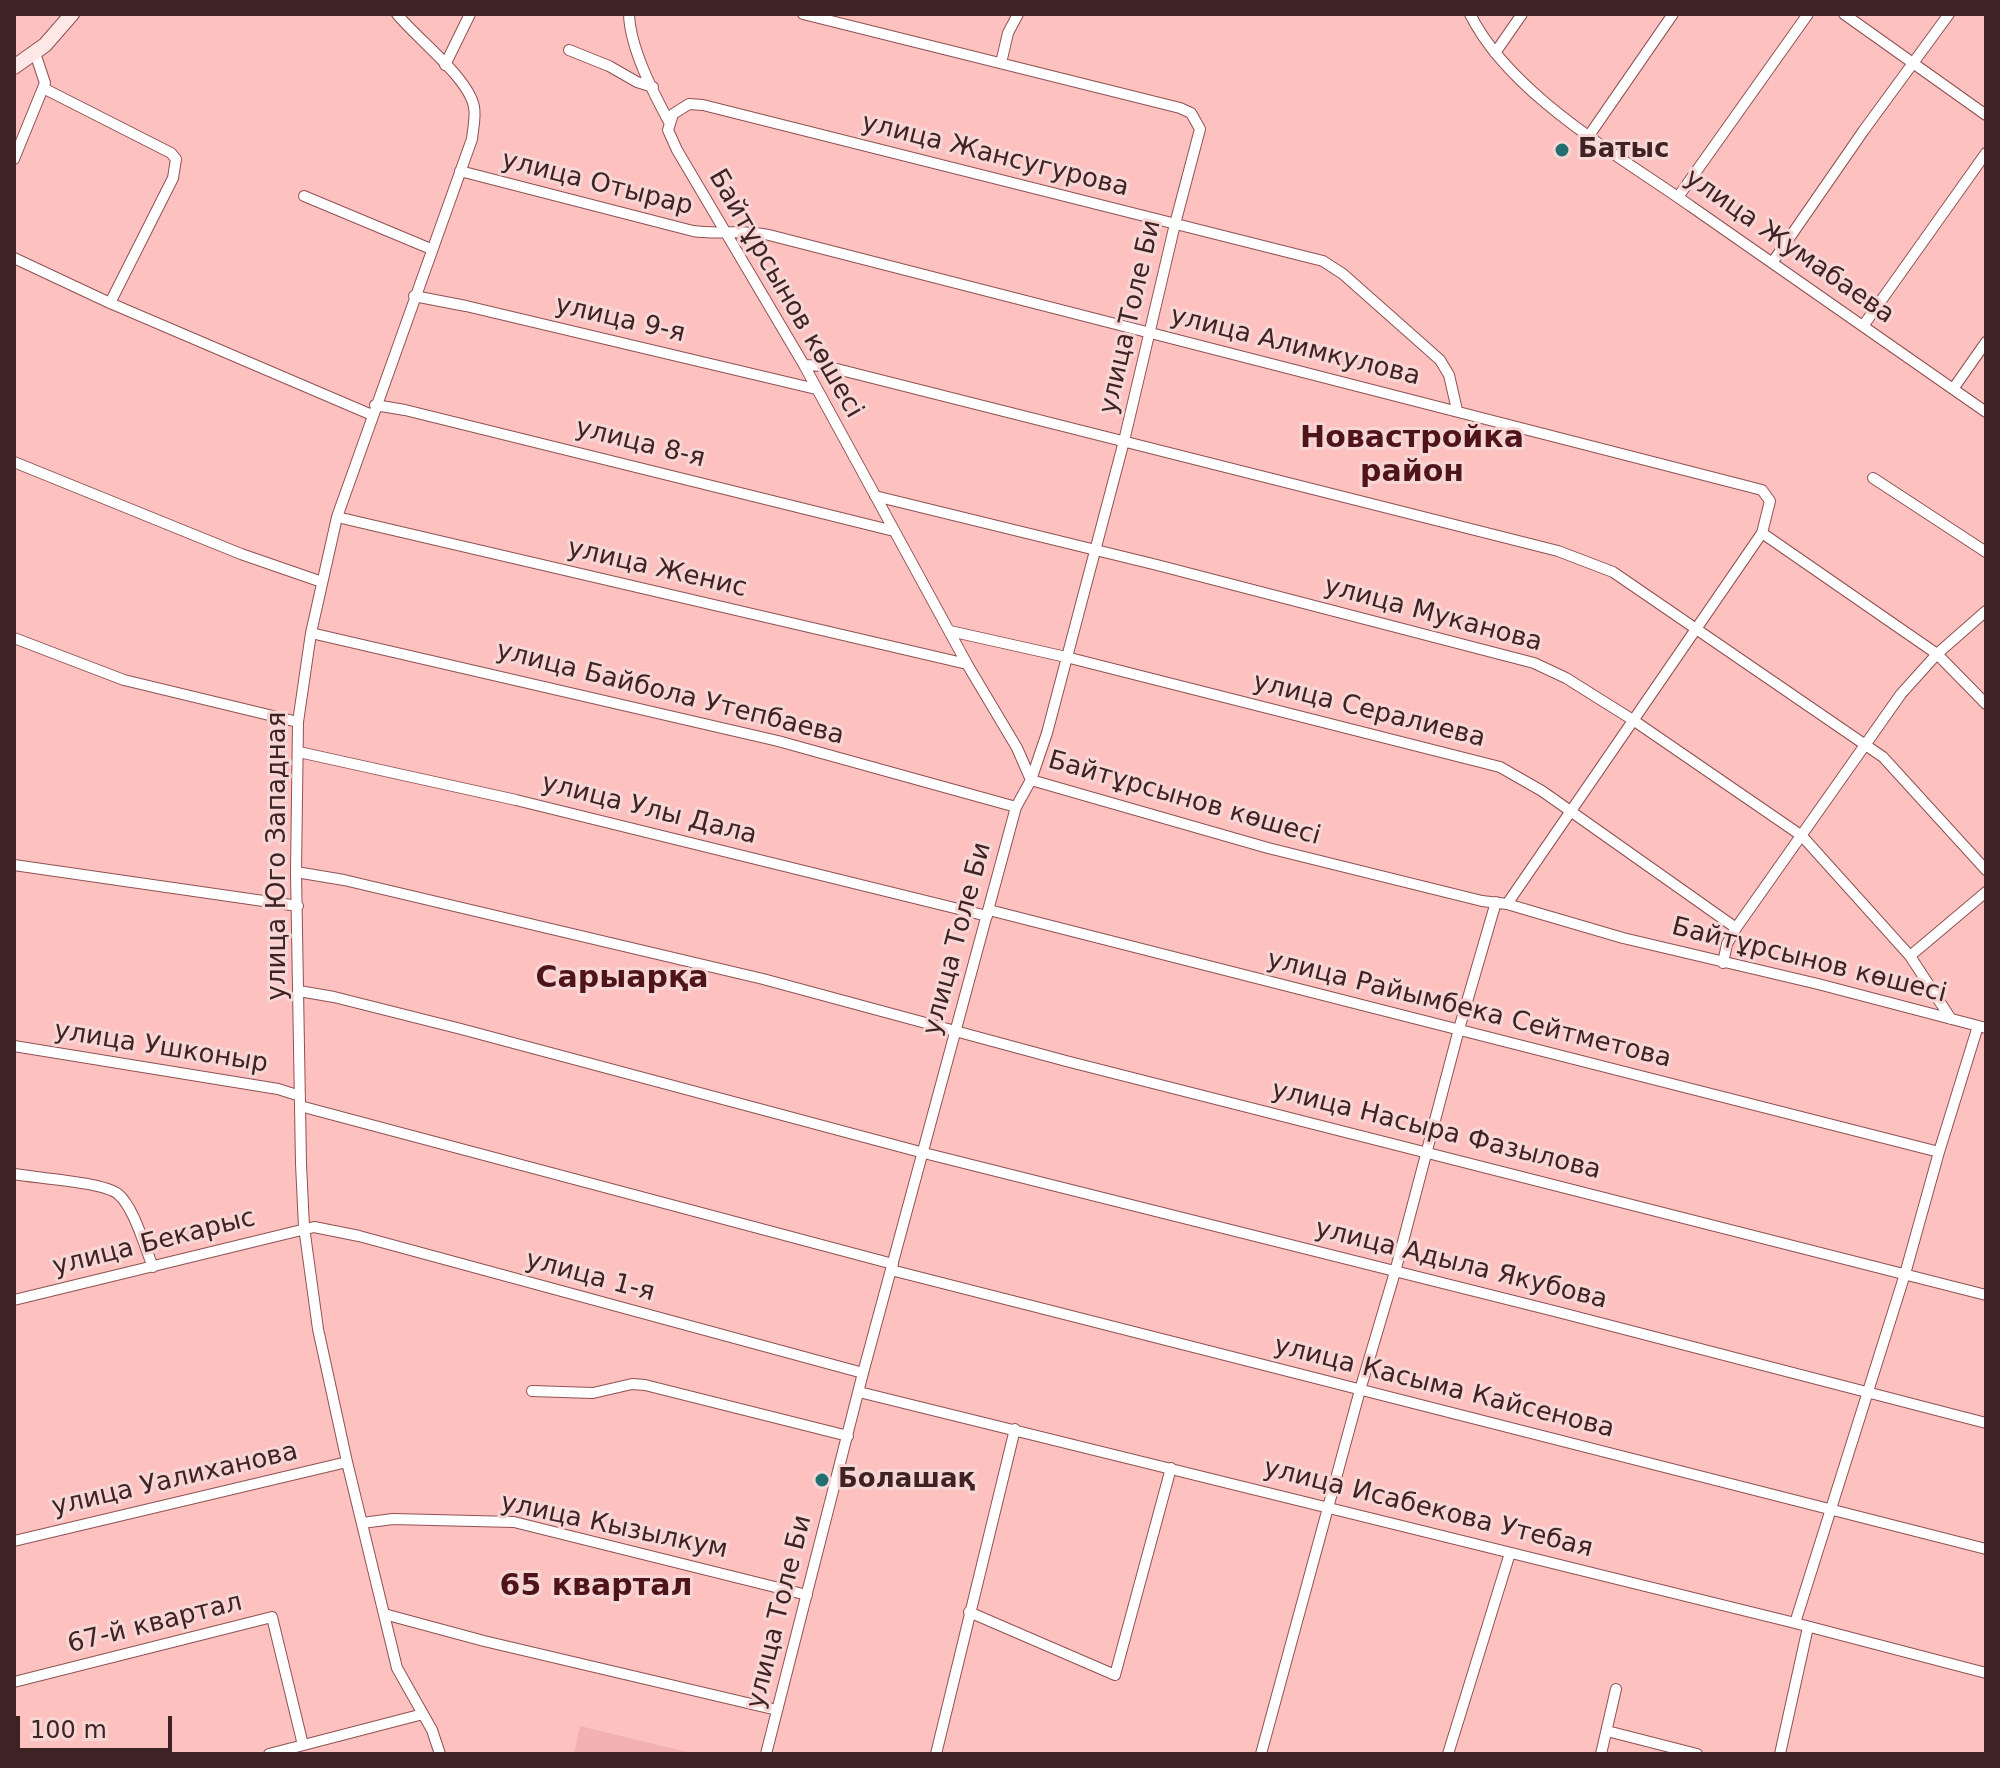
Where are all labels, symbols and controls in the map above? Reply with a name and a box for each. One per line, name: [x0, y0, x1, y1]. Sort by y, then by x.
street label: улица Жансугурова: [858, 108, 1132, 204]
place label: Батыс: [1578, 134, 1669, 166]
marker: Батыс: [1553, 141, 1571, 159]
street label: улица Отырар: [498, 145, 696, 223]
street label: улица Жумабаева: [1678, 163, 1900, 331]
street label: Байтұрсынов көшесі: [701, 164, 869, 424]
street label: улица Толе Би: [1094, 217, 1168, 417]
street label: улица 9-я: [552, 290, 688, 350]
street label: улица Алимкулова: [1167, 301, 1423, 393]
street label: улица 8-я: [572, 413, 708, 475]
district label: Новастройка район: [1300, 421, 1524, 492]
street label: улица Женис: [564, 533, 750, 605]
street label: улица Муканова: [1321, 571, 1545, 659]
street label: улица Байбола Утепбаева: [493, 636, 847, 752]
street label: улица Сералиева: [1250, 667, 1488, 755]
street label: улица Юго Западная: [262, 712, 294, 1000]
street label: Байтұрсынов көшесі: [1044, 745, 1324, 853]
street label: улица Улы Дала: [538, 768, 760, 852]
street label: улица Толе Би: [917, 839, 999, 1039]
street label: Байтұрсынов көшесі: [1668, 912, 1950, 1010]
street label: улица Райымбека Сейтметова: [1264, 945, 1674, 1075]
district label: Сарыарқа: [535, 961, 709, 997]
street label: улица Ушконыр: [52, 1016, 270, 1080]
street label: улица Насыра Фазылова: [1268, 1075, 1604, 1187]
street label: улица Бекарыс: [50, 1203, 258, 1283]
street label: улица Адыла Якубова: [1312, 1214, 1610, 1316]
street label: улица 1-я: [522, 1245, 658, 1309]
street label: улица Касыма Кайсенова: [1271, 1331, 1617, 1445]
street label: улица Уалиханова: [49, 1437, 301, 1523]
street label: улица Исабекова Утебая: [1260, 1453, 1596, 1565]
place label: Болашақ: [838, 1464, 975, 1496]
marker: Болашақ: [813, 1471, 831, 1489]
street label: улица Кызылкум: [498, 1488, 730, 1566]
street label: улица Толе Би: [741, 1512, 819, 1712]
district label: 65 квартал: [500, 1569, 692, 1605]
street label: 67-й квартал: [64, 1587, 246, 1661]
scale bar: [20, 1700, 176, 1750]
text: 100 m: [30, 1716, 107, 1744]

